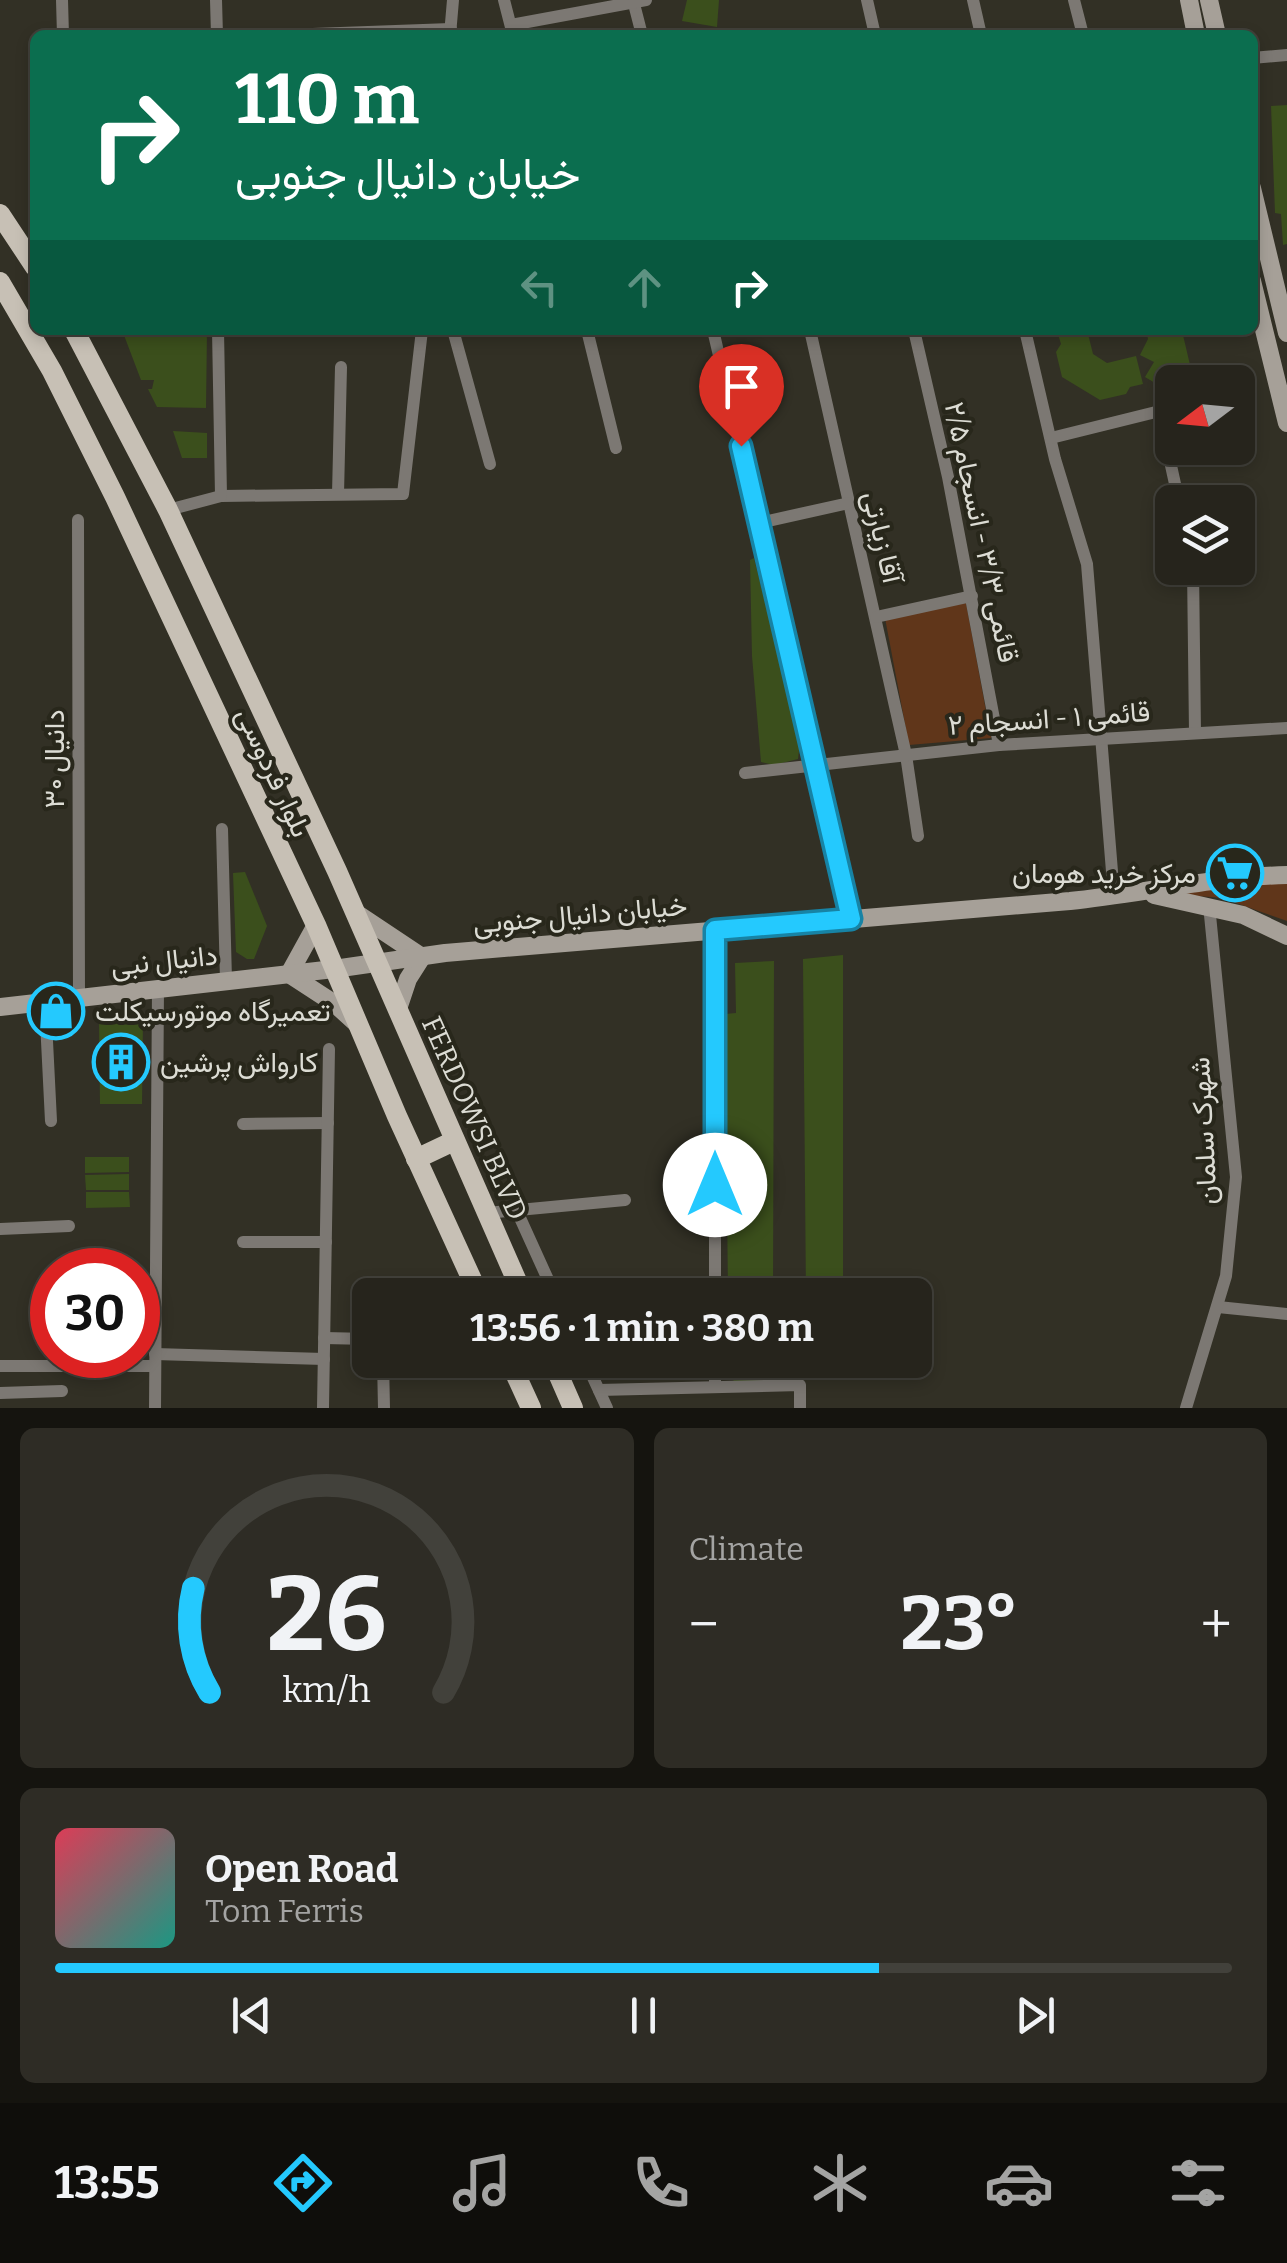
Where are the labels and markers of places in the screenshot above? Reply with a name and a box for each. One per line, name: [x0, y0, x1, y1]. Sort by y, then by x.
pin: [699, 344, 784, 447]
supermarket icon: مرکز خرید هومان: [1205, 843, 1265, 903]
place label: مرکز خرید هومان: [1012, 857, 1196, 891]
shop icon: تعمیرگاه موتورسیکلت: [26, 981, 86, 1041]
place label: تعمیرگاه موتورسیکلت: [95, 995, 331, 1029]
building icon: کارواش پرشین: [91, 1032, 151, 1092]
place label: کارواش پرشین: [160, 1046, 318, 1081]

